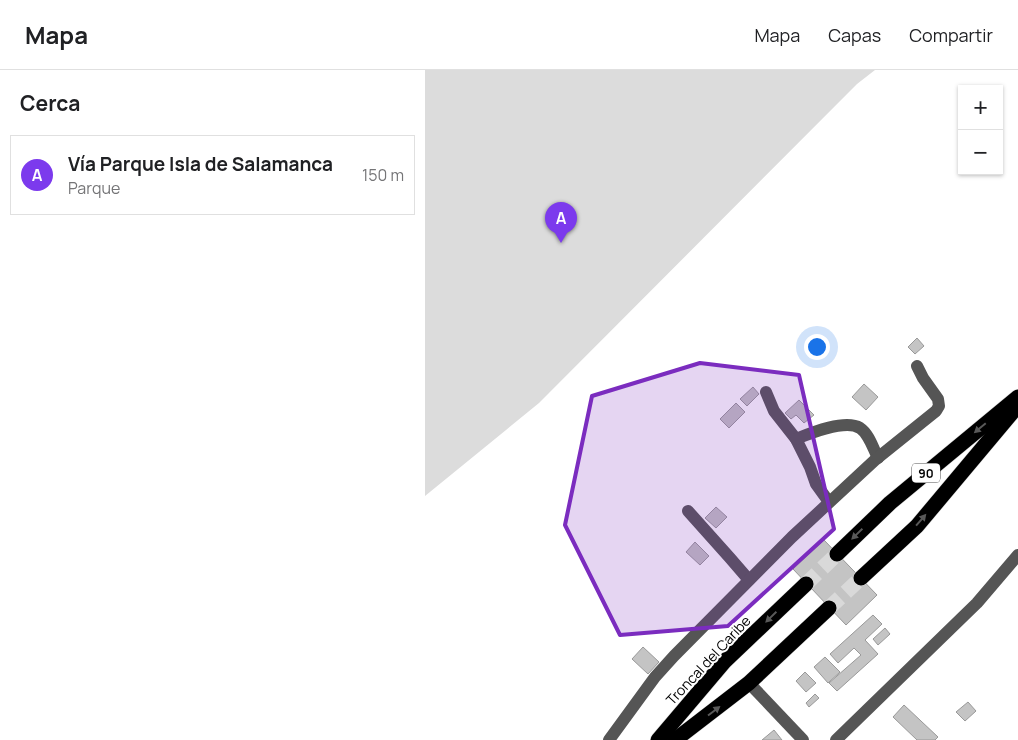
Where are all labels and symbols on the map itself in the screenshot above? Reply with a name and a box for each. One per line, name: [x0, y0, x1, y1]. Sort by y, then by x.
pin: A: [545, 202, 577, 243]
your location: [804, 334, 830, 360]
one-way arrow: [974, 423, 987, 434]
road number: 90: [912, 463, 940, 482]
one-way arrow: [915, 515, 927, 527]
one-way arrow: [852, 528, 864, 540]
street label: Troncal del Caribe: [662, 611, 754, 709]
one-way arrow: [765, 611, 777, 623]
one-way arrow: [707, 705, 720, 716]

